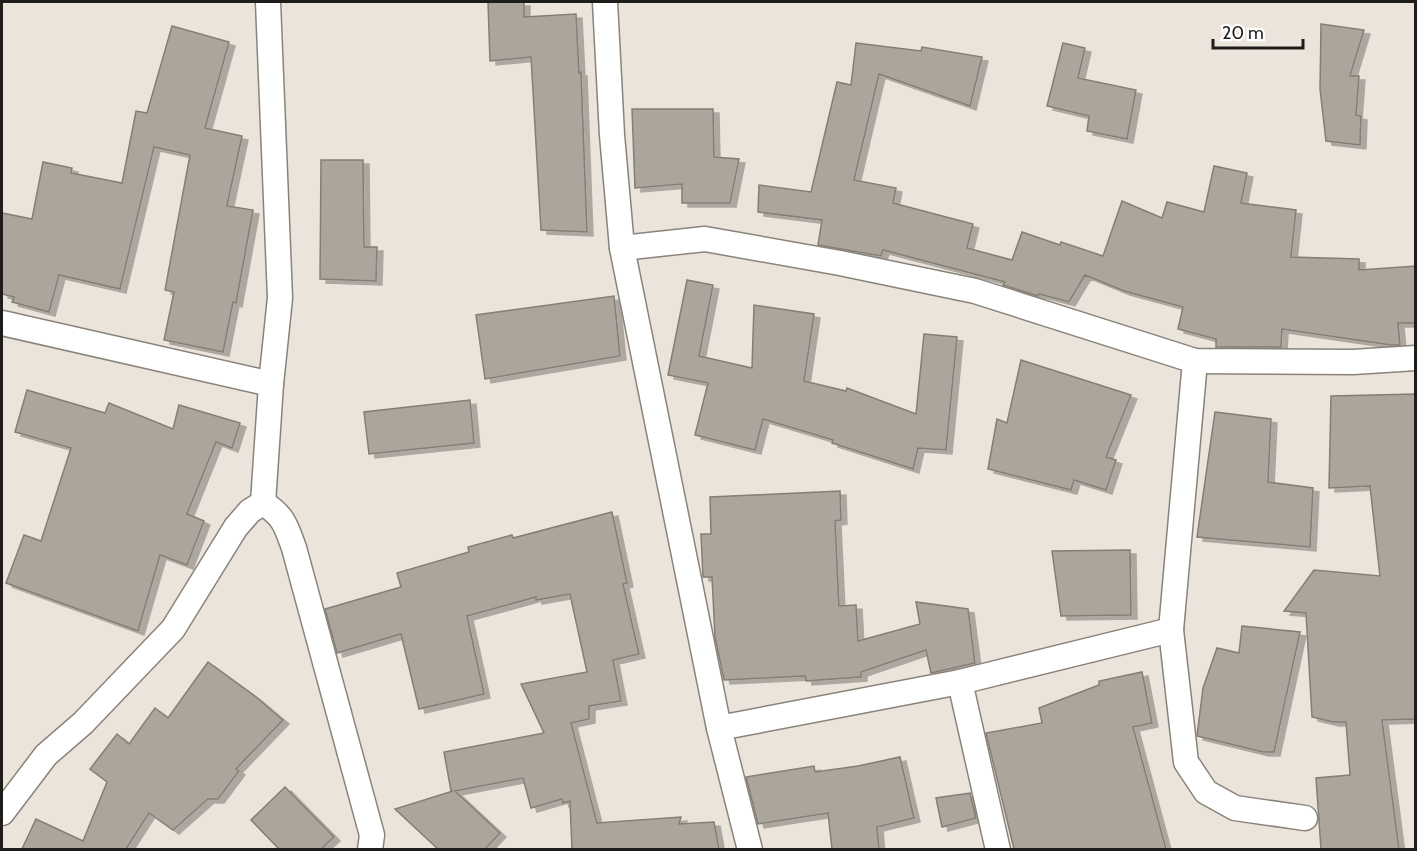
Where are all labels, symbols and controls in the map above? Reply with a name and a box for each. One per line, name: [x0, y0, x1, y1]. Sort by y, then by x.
scale bar: [1213, 12, 1303, 50]
text: 20 m: [1222, 22, 1264, 44]

